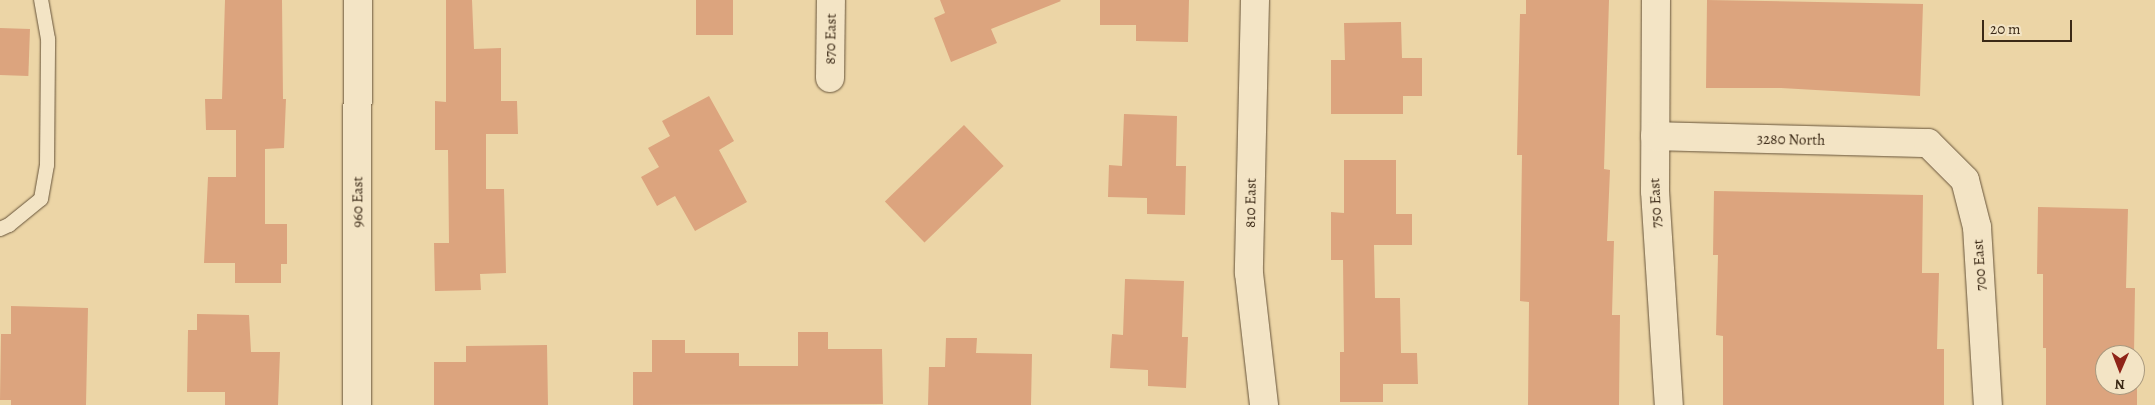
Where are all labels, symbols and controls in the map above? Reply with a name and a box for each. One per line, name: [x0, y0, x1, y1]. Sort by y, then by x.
scale bar: [1985, 10, 2075, 42]
street label: 870 East: [822, 13, 840, 65]
text: 20 m: [1990, 19, 2021, 39]
street label: 3280 North: [1757, 130, 1825, 150]
street label: 960 East: [349, 176, 367, 228]
street label: 750 East: [1646, 177, 1666, 229]
street label: 810 East: [1242, 178, 1260, 228]
street label: 700 East: [1969, 239, 1991, 291]
north arrow: [2095, 345, 2145, 395]
text: N: [2114, 375, 2125, 394]

